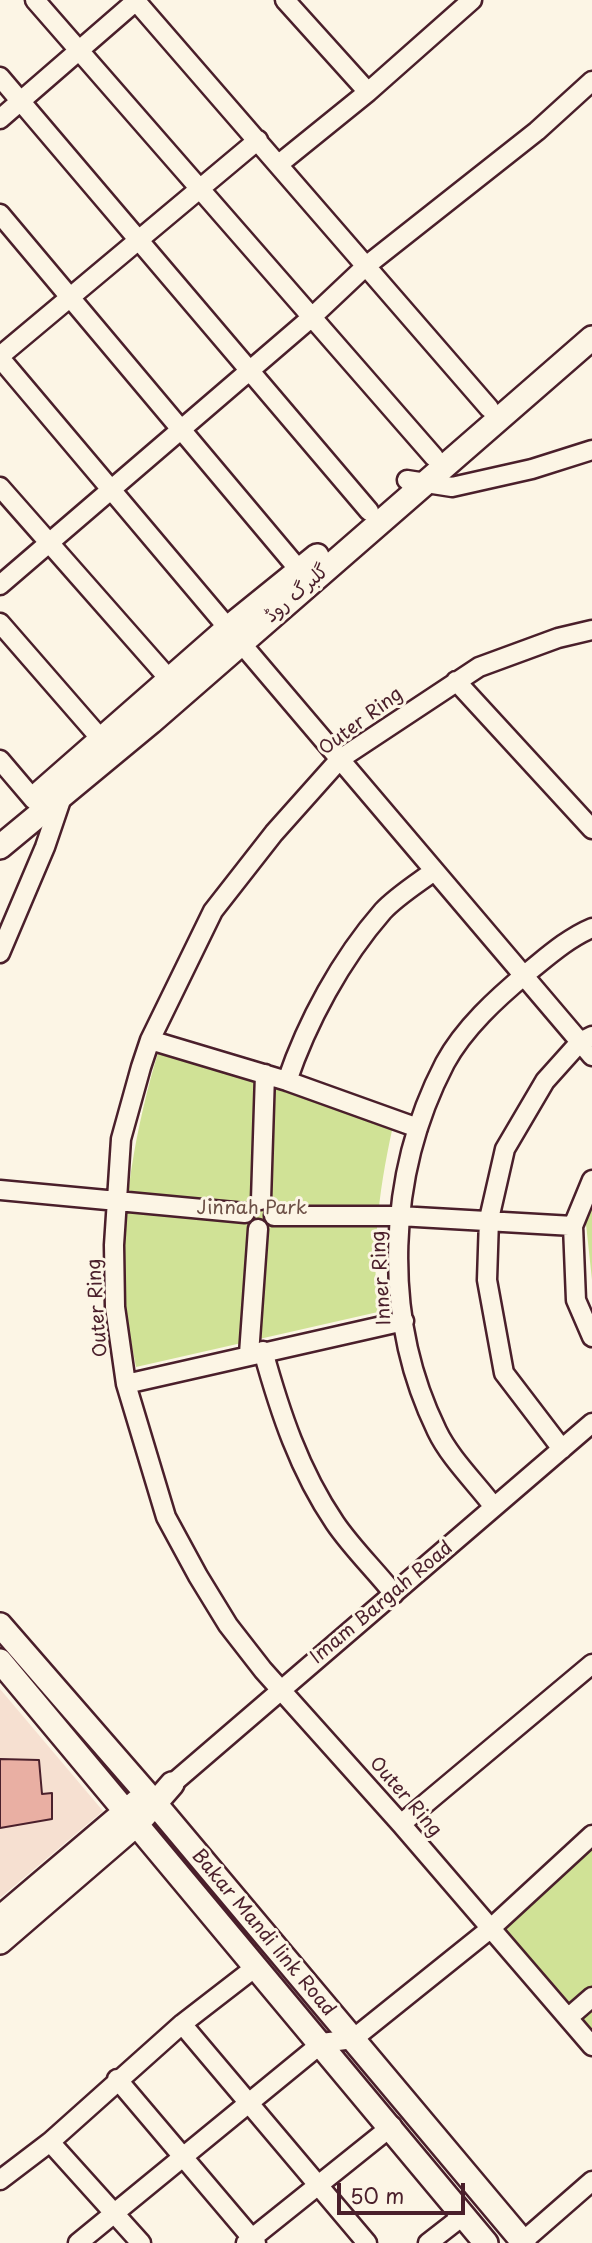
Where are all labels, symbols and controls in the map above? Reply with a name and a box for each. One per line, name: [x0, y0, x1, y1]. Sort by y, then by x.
street label: گلبرگ روڈ: [260, 560, 334, 628]
street label: Outer Ring: [315, 683, 407, 761]
park label: Jinnah Park: [197, 1198, 307, 1220]
street label: Inner Ring: [367, 1230, 397, 1326]
street label: Outer Ring: [83, 1258, 113, 1358]
street label: Imam Bargah Road: [306, 1537, 458, 1669]
street label: Outer Ring: [364, 1752, 446, 1842]
street label: Bakar Mandi link Road: [186, 1845, 340, 2021]
scale bar: [340, 2170, 468, 2214]
text: 50 m: [350, 2179, 404, 2211]

